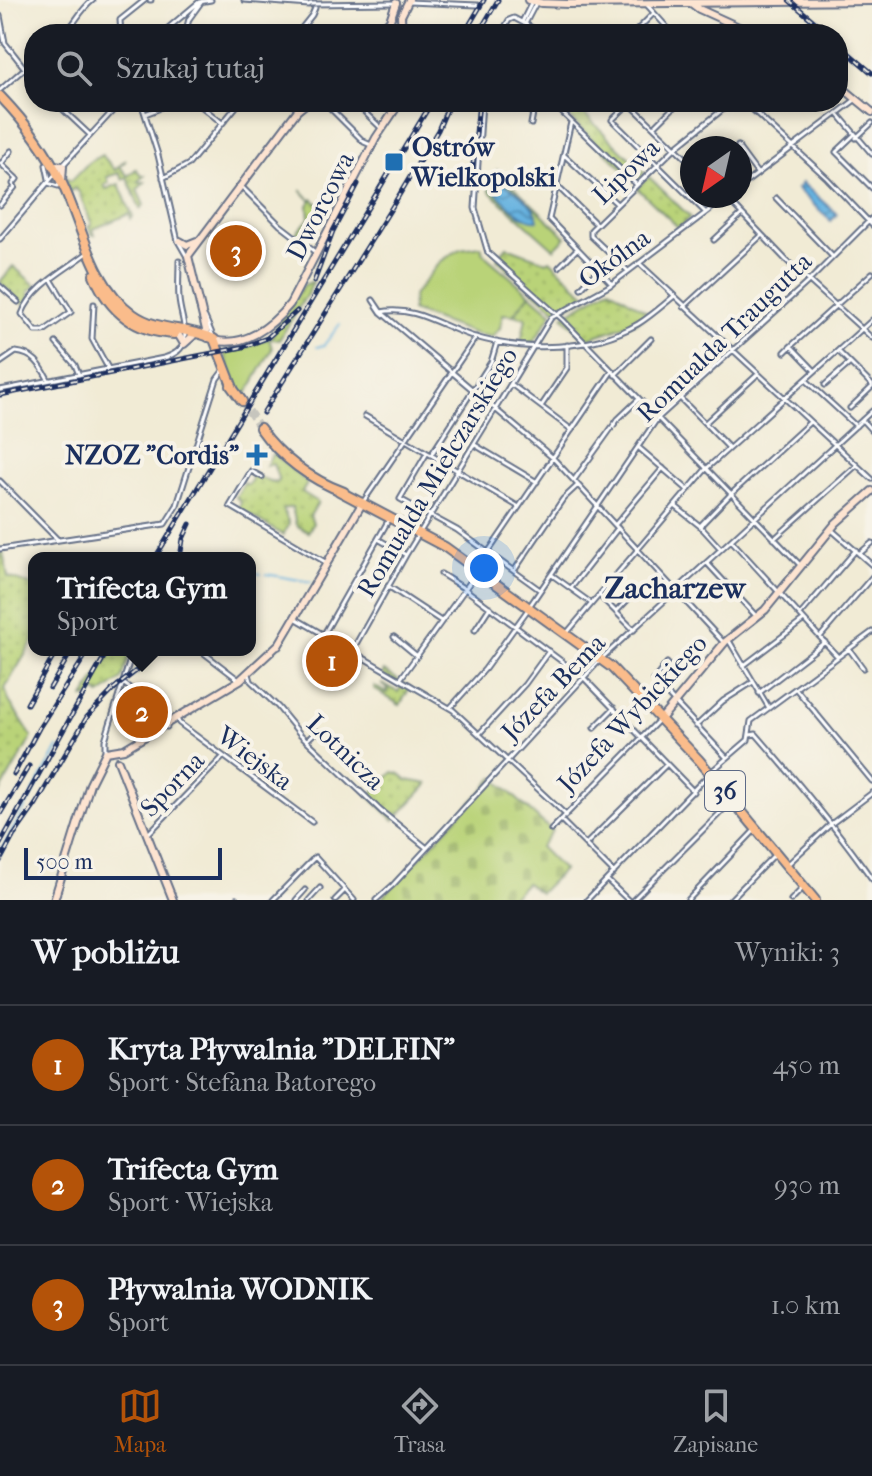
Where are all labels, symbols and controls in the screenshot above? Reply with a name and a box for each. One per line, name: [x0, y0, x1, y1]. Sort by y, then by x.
search box: [24, 24, 848, 112]
icon: search: [52, 46, 96, 90]
text: Szukaj tutaj: [116, 51, 265, 86]
street label: Lipowa: [586, 131, 667, 211]
place label: Ostrów Wielkopolski: [411, 132, 556, 193]
north arrow: [680, 136, 752, 208]
street label: Dworcowa: [280, 146, 361, 266]
marker: Ostrów Wielkopolski: [383, 151, 405, 173]
pin: 3: [210, 221, 262, 281]
street label: Okólna: [573, 222, 657, 295]
street label: Romualda Traugutta: [630, 245, 819, 429]
street label: Romualda Mielczarskiego: [351, 342, 524, 603]
place label: NZOZ "Cordis": [65, 440, 239, 471]
marker: NZOZ "Cordis": [246, 444, 268, 466]
your location: [464, 548, 504, 588]
popup: [28, 552, 256, 656]
text: Trifecta Gym: [57, 571, 227, 606]
district label: Zacharzew: [605, 571, 747, 606]
text: Sport: [57, 606, 118, 637]
street label: Józefa Bema: [493, 627, 613, 749]
street label: Józefa Wybickiego: [550, 628, 714, 800]
pin: 1: [306, 631, 358, 691]
pin: 2: [116, 682, 168, 742]
street label: Lotnicza: [300, 708, 392, 797]
street label: Wiejska: [210, 719, 300, 798]
street label: Sporna: [134, 745, 212, 823]
road number: 36: [705, 771, 745, 811]
scale bar: [24, 844, 222, 880]
text: 500 m: [36, 849, 93, 875]
text: W pobliżu: [32, 932, 179, 972]
text: Wyniki: 3: [735, 937, 840, 968]
text: Kryta Pływalnia "DELFIN": [108, 1032, 455, 1067]
text: 1: [53, 1050, 63, 1081]
text: 450 m: [773, 1050, 840, 1081]
text: Sport · Stefana Batorego: [108, 1067, 376, 1098]
text: Trifecta Gym: [108, 1152, 278, 1187]
text: 2: [51, 1170, 65, 1201]
text: 930 m: [774, 1170, 840, 1201]
text: Sport · Wiejska: [108, 1187, 273, 1218]
text: Pływalnia WODNIK: [108, 1272, 371, 1307]
text: 3: [53, 1290, 63, 1321]
text: 1.0 km: [771, 1290, 840, 1321]
text: Sport: [108, 1307, 169, 1338]
tab: Mapa: [114, 1384, 166, 1458]
tab: Trasa: [394, 1384, 445, 1458]
tab: Zapisane: [673, 1384, 758, 1458]

